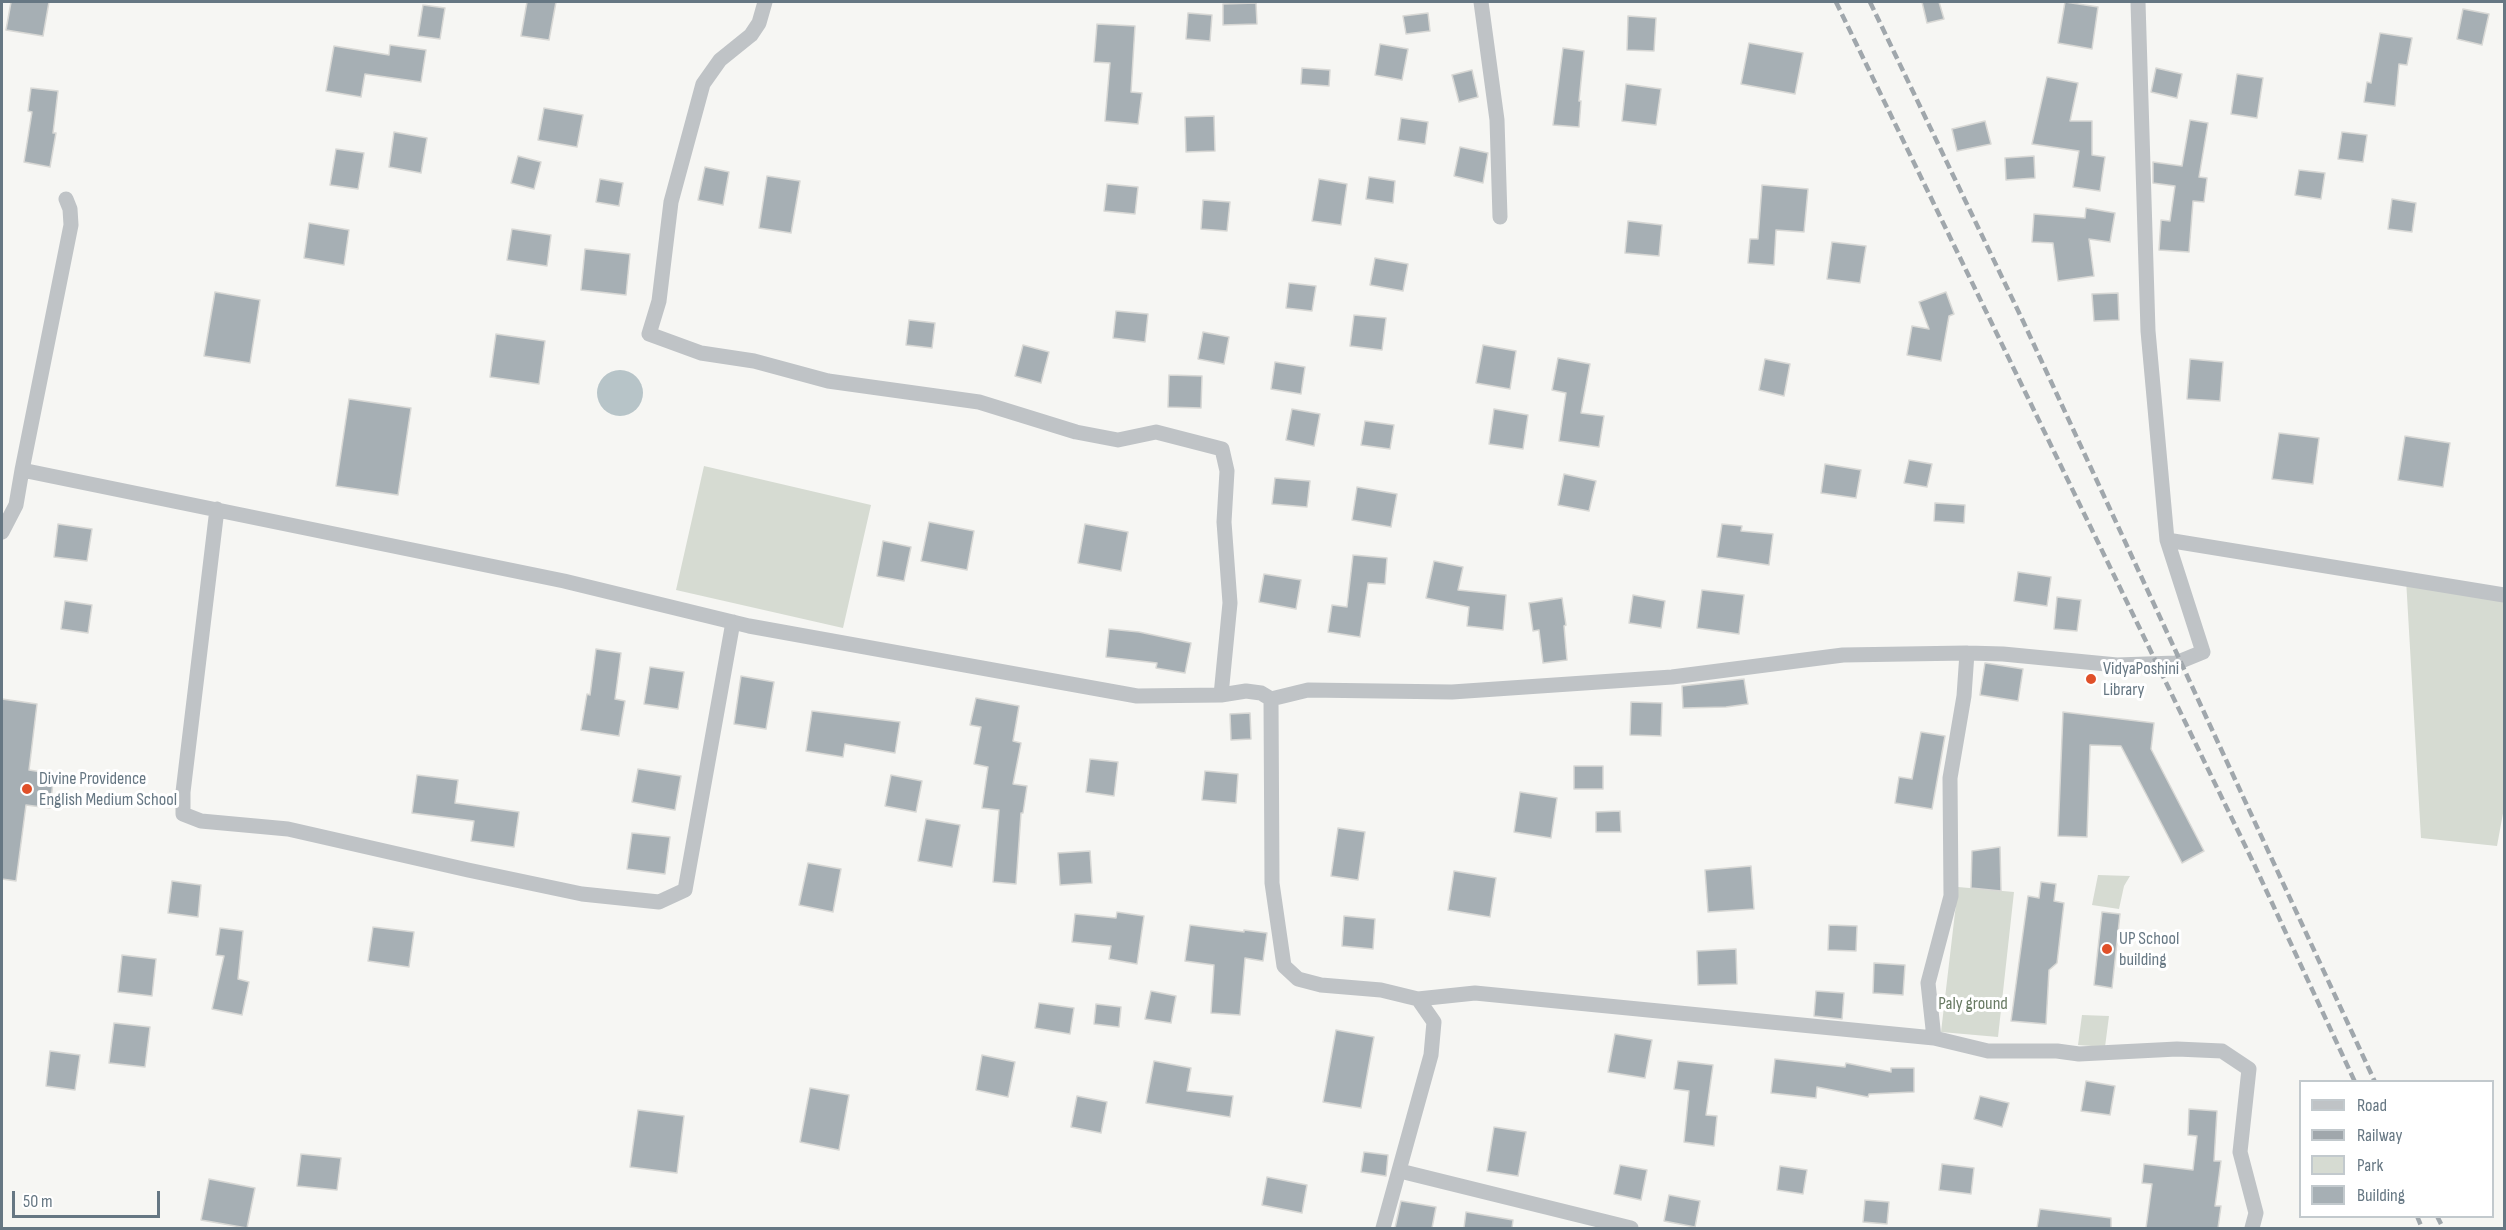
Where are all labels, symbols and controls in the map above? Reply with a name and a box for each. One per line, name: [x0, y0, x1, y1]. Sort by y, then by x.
place label: VidyaPoshini Library: [2103, 658, 2179, 700]
marker: VidyaPoshini Library: [2084, 672, 2098, 686]
place label: Divine Providence English Medium School: [39, 768, 177, 810]
marker: Divine Providence English Medium School: [20, 782, 34, 796]
place label: UP School building: [2119, 928, 2179, 970]
marker: UP School building: [2100, 942, 2114, 956]
park label: Paly ground: [1938, 993, 2008, 1015]
legend: [2299, 1080, 2494, 1218]
text: Road: [2357, 1095, 2387, 1116]
text: Railway: [2357, 1125, 2402, 1146]
text: Park: [2357, 1155, 2383, 1176]
scale bar: [15, 1179, 164, 1217]
text: Building: [2357, 1185, 2405, 1206]
text: 50 m: [23, 1191, 53, 1212]

